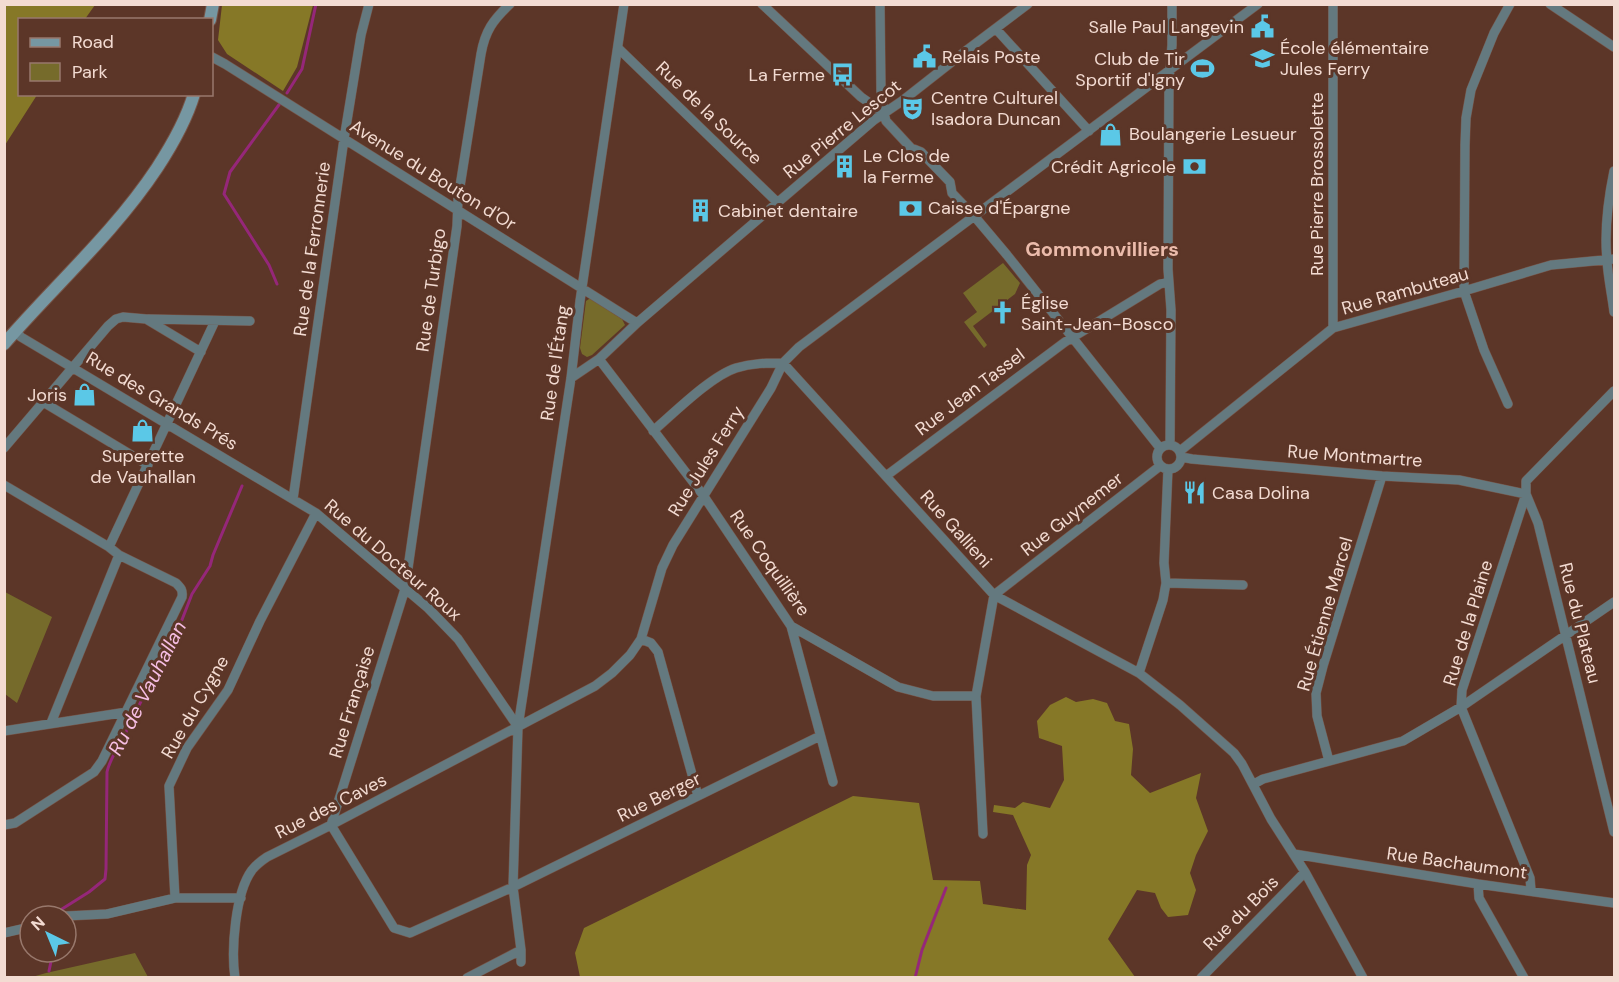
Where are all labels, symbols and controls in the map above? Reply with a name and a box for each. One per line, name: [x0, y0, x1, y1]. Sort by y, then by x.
public building icon: Salle Paul Langevin: [1249, 14, 1275, 40]
place label: Salle Paul Langevin: [1088, 15, 1244, 39]
legend: [18, 18, 213, 96]
text: Road: [72, 30, 114, 54]
place label: École élémentaire Jules Ferry: [1280, 36, 1429, 81]
public building icon: Relais Poste: [911, 44, 937, 70]
place label: Relais Poste: [942, 45, 1041, 69]
school or university icon: École élémentaire Jules Ferry: [1249, 45, 1275, 71]
place label: Club de Tir Sportif d'Igny: [1075, 47, 1185, 92]
street label: Rue de la Source: [651, 56, 767, 170]
sports icon: Club de Tir Sportif d'Igny: [1190, 56, 1216, 82]
text: Park: [72, 60, 108, 84]
bus stop icon: La Ferme: [830, 62, 856, 88]
place label: La Ferme: [749, 63, 825, 87]
street label: Rue Pierre Lescot: [778, 74, 906, 184]
place label: Centre Culturel Isadora Duncan: [931, 86, 1061, 131]
street label: Rue Pierre Brossolette: [1305, 92, 1329, 276]
theatre icon: Centre Culturel Isadora Duncan: [900, 95, 926, 121]
street label: Avenue du Bouton d'Or: [345, 114, 521, 236]
shop icon: Boulangerie Lesueur: [1098, 121, 1124, 147]
place label: Boulangerie Lesueur: [1129, 122, 1297, 146]
place label: Le Clos de la Ferme: [863, 144, 950, 189]
building icon: Le Clos de la Ferme: [832, 153, 858, 179]
bank icon: Crédit Agricole: [1181, 154, 1207, 180]
place label: Crédit Agricole: [1051, 155, 1176, 179]
street label: Rue de la Ferronnerie: [288, 160, 336, 338]
bank icon: Caisse d'Épargne: [897, 195, 923, 221]
place label: Caisse d'Épargne: [928, 196, 1071, 220]
building icon: Cabinet dentaire: [687, 198, 713, 224]
place label: Cabinet dentaire: [718, 199, 858, 223]
street label: Rue de Turbigo: [410, 227, 452, 353]
district label: Gommonvilliers: [1025, 236, 1179, 262]
street label: Rue Rambuteau: [1339, 261, 1471, 321]
place label: Église Saint-Jean-Bosco: [1021, 291, 1173, 336]
church icon: Église Saint-Jean-Bosco: [990, 300, 1016, 326]
street label: Rue de l'Étang: [535, 304, 575, 422]
street label: Rue Jean Tassel: [910, 343, 1030, 441]
street label: Rue des Grands Prés: [82, 346, 242, 456]
shop icon: Joris: [72, 382, 98, 408]
place label: Joris: [27, 383, 67, 407]
street label: Rue Jules Ferry: [662, 401, 750, 521]
shop icon: Superette de Vauhallan: [130, 417, 156, 443]
street label: Rue Montmartre: [1287, 439, 1423, 473]
place label: Superette de Vauhallan: [90, 444, 196, 489]
street label: Rue Guynemer: [1016, 466, 1128, 561]
restaurant icon: Casa Dolina: [1181, 480, 1207, 506]
place label: Casa Dolina: [1212, 481, 1310, 505]
street label: Rue Gallieni: [915, 485, 997, 573]
street label: Rue du Docteur Roux: [319, 494, 467, 626]
street label: Rue Coquillière: [724, 505, 816, 621]
street label: Rue Étienne Marcel: [1292, 534, 1358, 694]
street label: Rue de la Plaine: [1438, 557, 1498, 689]
street label: Rue du Plateau: [1553, 560, 1607, 686]
water label: Ru de Vauhallan: [102, 616, 192, 760]
street label: Rue Française: [324, 643, 380, 761]
street label: Rue du Cygne: [156, 651, 234, 763]
street label: Rue Berger: [613, 766, 705, 828]
street label: Rue des Caves: [271, 768, 391, 844]
street label: Rue Bachaumont: [1385, 841, 1529, 885]
street label: Rue du Bois: [1198, 870, 1284, 956]
north arrow: [18, 904, 78, 964]
text: N: [27, 912, 50, 935]

